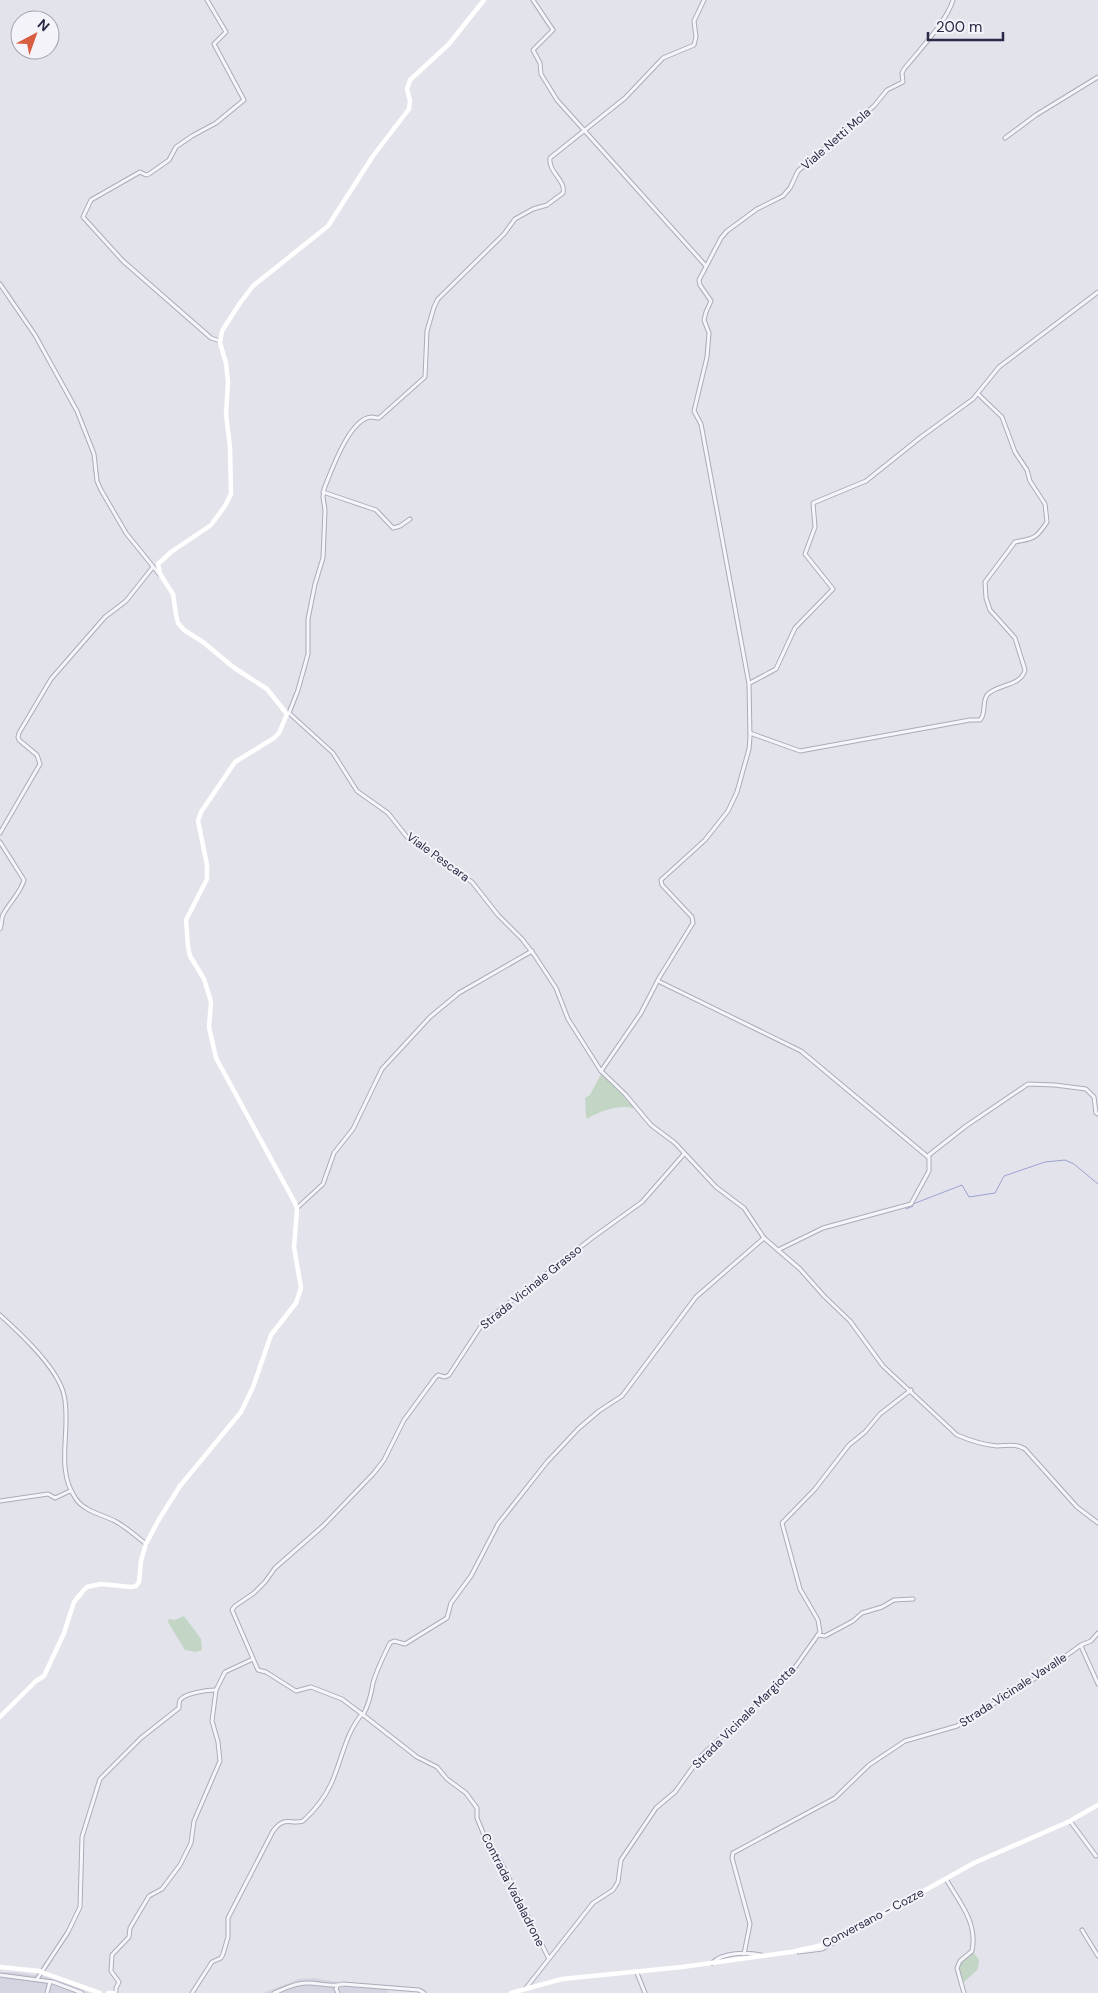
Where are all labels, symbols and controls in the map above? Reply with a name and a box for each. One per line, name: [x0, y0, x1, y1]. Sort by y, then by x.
north arrow: [10, 10, 60, 60]
scale bar: [928, 10, 1003, 42]
text: N: [34, 15, 53, 35]
text: 200 m: [936, 17, 982, 37]
street label: Viale Netti Mola: [798, 104, 874, 174]
street label: Viale Pescara: [403, 829, 473, 885]
street label: Strada Vicinale Grasso: [477, 1241, 585, 1333]
street label: Strada Vicinale Vavalle: [956, 1649, 1070, 1731]
street label: Strada Vicinale Margiotta: [689, 1662, 799, 1772]
street label: Contrada Vadaladrone: [477, 1831, 549, 1950]
street label: Conversano - Cozze: [819, 1884, 927, 1952]

